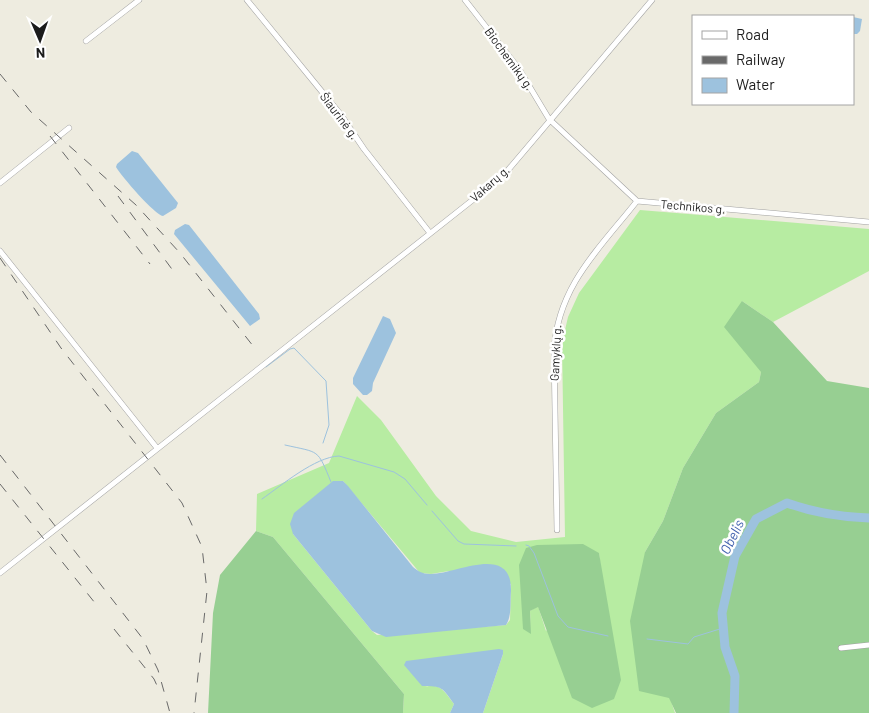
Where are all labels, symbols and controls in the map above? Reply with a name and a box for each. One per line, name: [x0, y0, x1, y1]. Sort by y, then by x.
north arrow: [15, 15, 65, 65]
legend: [692, 15, 854, 105]
street label: Biochemikų g.: [482, 24, 537, 92]
text: Road: [736, 25, 769, 43]
text: N: [36, 45, 45, 62]
text: Railway: [736, 50, 785, 68]
text: Water: [736, 75, 775, 93]
street label: Šiaurinė g.: [318, 89, 362, 142]
street label: Vakarų g.: [467, 162, 512, 204]
street label: Technikos g.: [660, 196, 726, 216]
street label: Gamyklų g.: [547, 325, 563, 381]
water label: Obelis: [716, 516, 747, 557]

